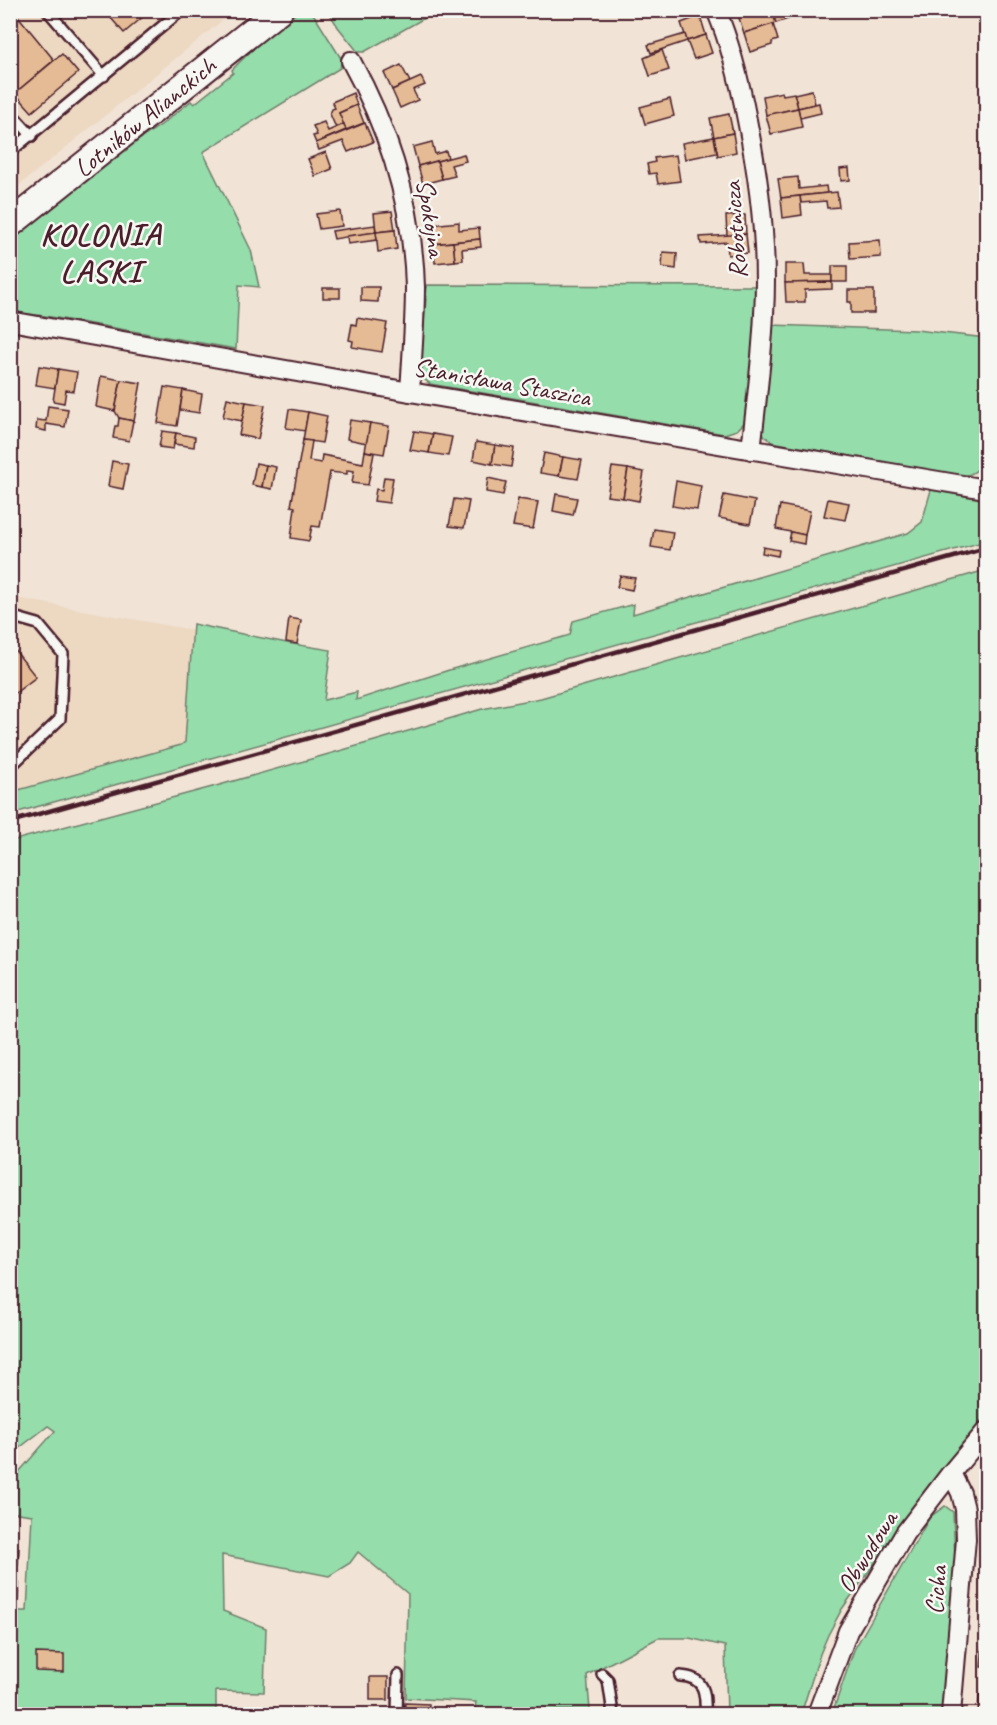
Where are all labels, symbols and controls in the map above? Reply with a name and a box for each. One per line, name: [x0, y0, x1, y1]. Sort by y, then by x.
street label: Lotników Alianckich: [67, 48, 224, 184]
street label: Spokojna: [409, 177, 454, 261]
street label: Robotnicza: [715, 179, 755, 280]
district label: KOLONIA LASKI: [40, 214, 163, 292]
street label: Stanisława Staszica: [411, 350, 595, 414]
street label: Obwodowa: [829, 1503, 906, 1599]
street label: Cicha: [917, 1563, 955, 1616]

